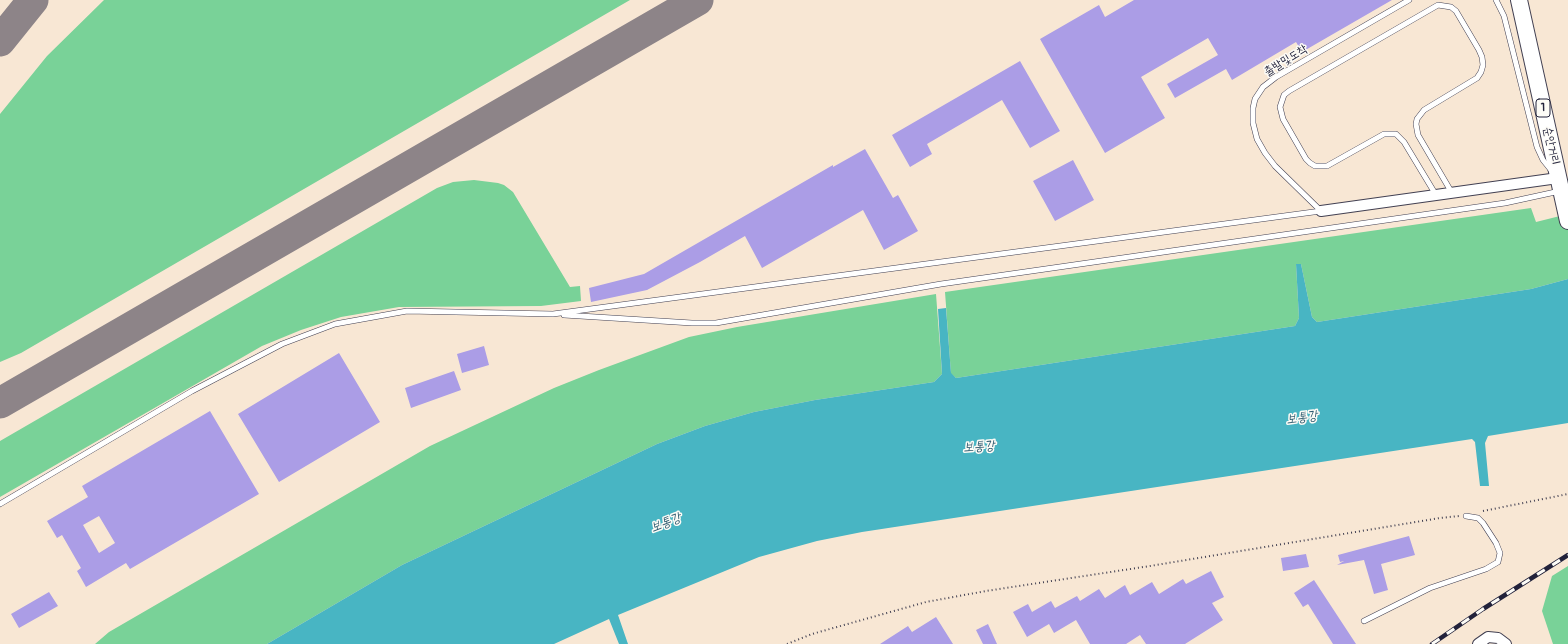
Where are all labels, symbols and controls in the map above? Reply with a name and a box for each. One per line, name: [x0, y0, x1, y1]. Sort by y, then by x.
street label: 출발및도착: [1262, 42, 1310, 80]
road number: 1: [1536, 99, 1550, 117]
street label: 순안거리: [1540, 126, 1562, 166]
water label: 보통강: [1285, 408, 1319, 428]
water label: 보통강: [963, 438, 995, 456]
water label: 보통강: [649, 510, 683, 536]

